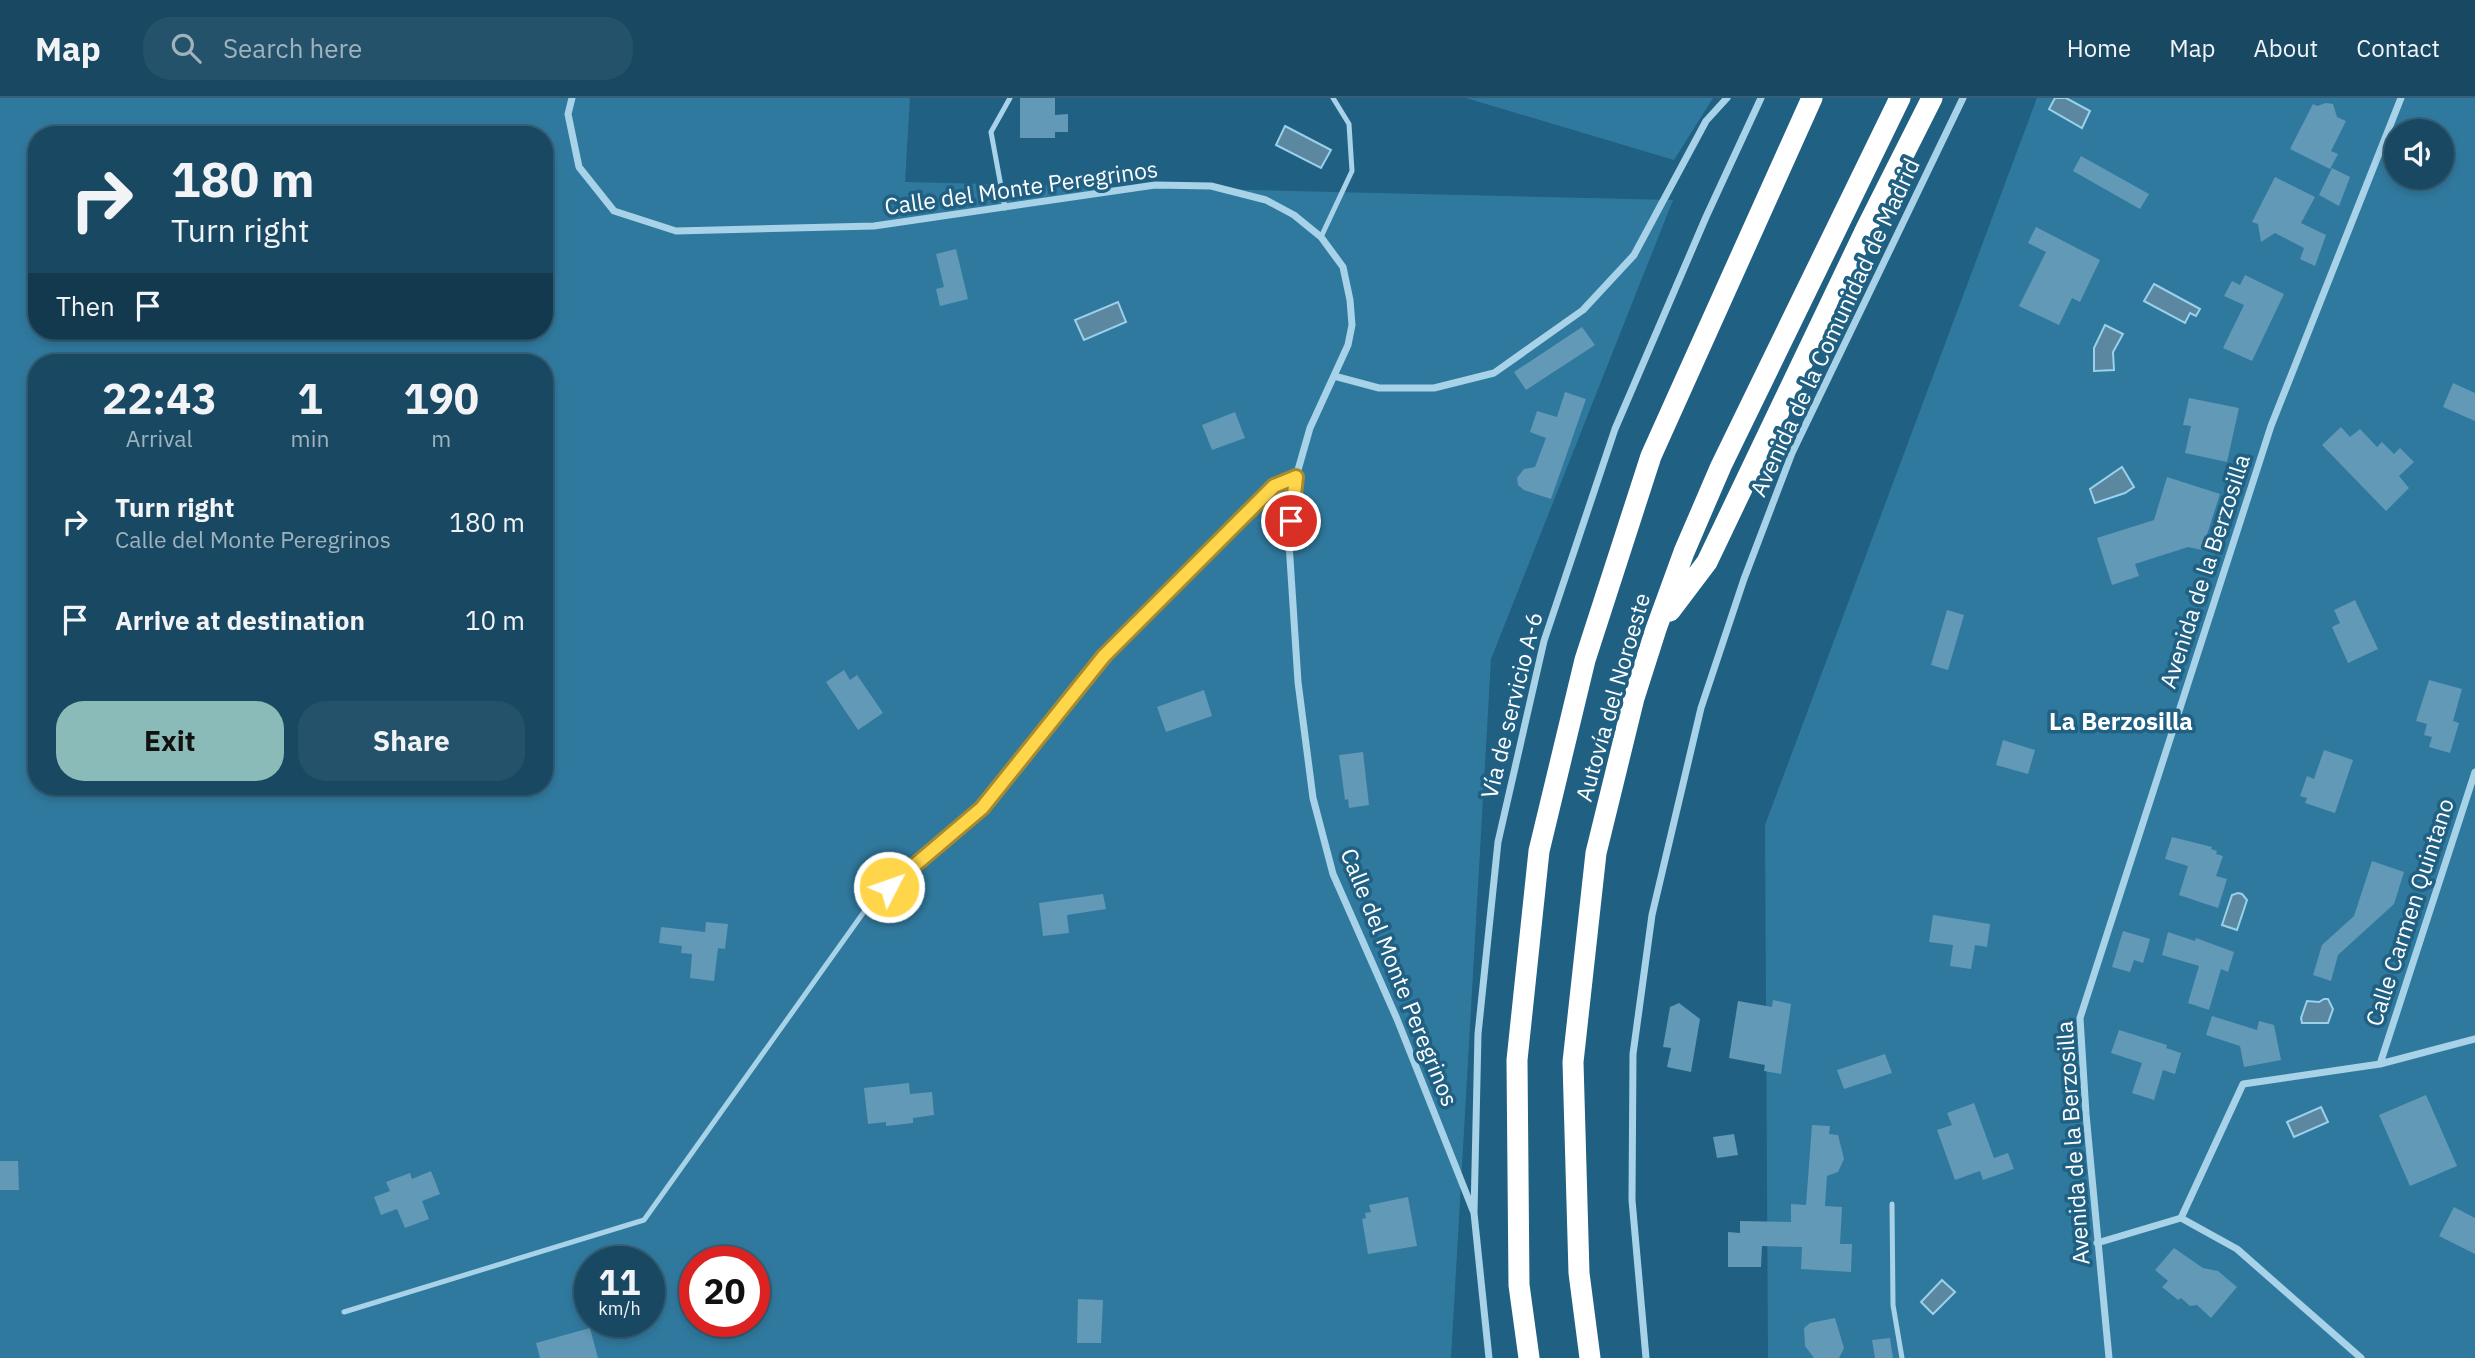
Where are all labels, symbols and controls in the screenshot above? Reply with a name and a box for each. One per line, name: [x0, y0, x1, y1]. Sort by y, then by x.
search box: [143, 17, 633, 80]
text: Map: [35, 27, 101, 70]
icon: search: [167, 29, 205, 67]
text: Search here: [223, 31, 362, 65]
text: Home: [2067, 32, 2131, 64]
text: Map: [2169, 32, 2215, 64]
text: About: [2253, 32, 2318, 64]
text: Contact: [2356, 32, 2440, 64]
map controls: [2384, 119, 2454, 189]
button: sound: [2384, 119, 2454, 189]
text: 180 m: [171, 147, 315, 210]
street label: Calle del Monte Peregrinos: [882, 153, 1160, 221]
street label: Avenida de la Comunidad de Madrid: [1742, 153, 1926, 501]
icon: right: [56, 154, 147, 245]
text: Turn right: [171, 209, 309, 251]
icon: arrive: [129, 287, 167, 325]
text: Then: [56, 289, 115, 323]
text: 22:43: [102, 371, 217, 426]
text: 1: [297, 371, 323, 426]
text: 190: [403, 371, 479, 426]
text: Arrival: [126, 423, 193, 453]
text: min: [291, 423, 329, 453]
text: m: [431, 423, 451, 453]
street label: Avenida de la Berzosilla: [2152, 450, 2256, 692]
text: Turn right: [115, 490, 234, 524]
pin: [1261, 491, 1321, 551]
icon: arrive: [1272, 502, 1310, 540]
icon: right: [56, 503, 94, 541]
text: 180 m: [449, 505, 525, 539]
text: Calle del Monte Peregrinos: [115, 524, 391, 554]
street label: Autovía del Noroeste: [1568, 589, 1656, 805]
icon: arrive: [56, 601, 94, 639]
text: Arrive at destination: [115, 603, 365, 637]
text: 10 m: [465, 603, 525, 637]
street label: Vía de servicio A-6: [1473, 609, 1549, 801]
button: Exit: [56, 701, 284, 781]
button: Share: [298, 701, 525, 781]
district label: La Berzosilla: [2049, 705, 2193, 737]
street label: Calle Carmen Quintano: [2358, 794, 2460, 1030]
street label: Calle del Monte Peregrinos: [1334, 843, 1466, 1111]
position arrow: [852, 850, 926, 924]
street label: Avenida de la Berzosilla: [2049, 1020, 2095, 1266]
speed limit sign: 20: [679, 1246, 770, 1337]
text: 11: [598, 1259, 641, 1305]
text: km/h: [598, 1297, 641, 1320]

